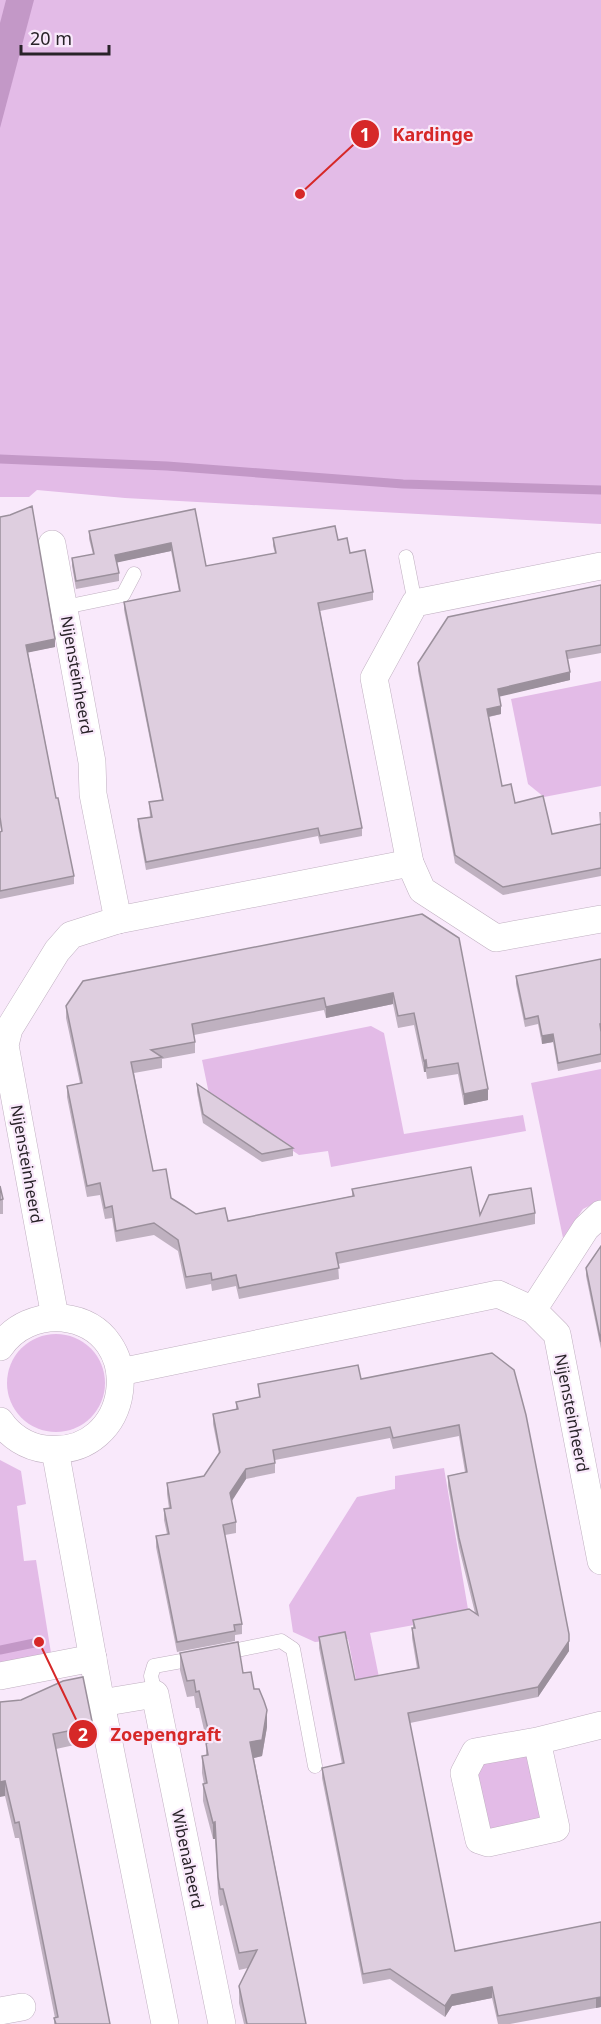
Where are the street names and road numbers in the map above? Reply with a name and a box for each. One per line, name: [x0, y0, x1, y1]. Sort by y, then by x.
street label: Nijensteinheerd: [56, 614, 98, 736]
street label: Nijensteinheerd: [6, 1103, 48, 1225]
street label: Nijensteinheerd: [550, 1352, 594, 1474]
street label: Wibenaheerd: [167, 1807, 209, 1911]

